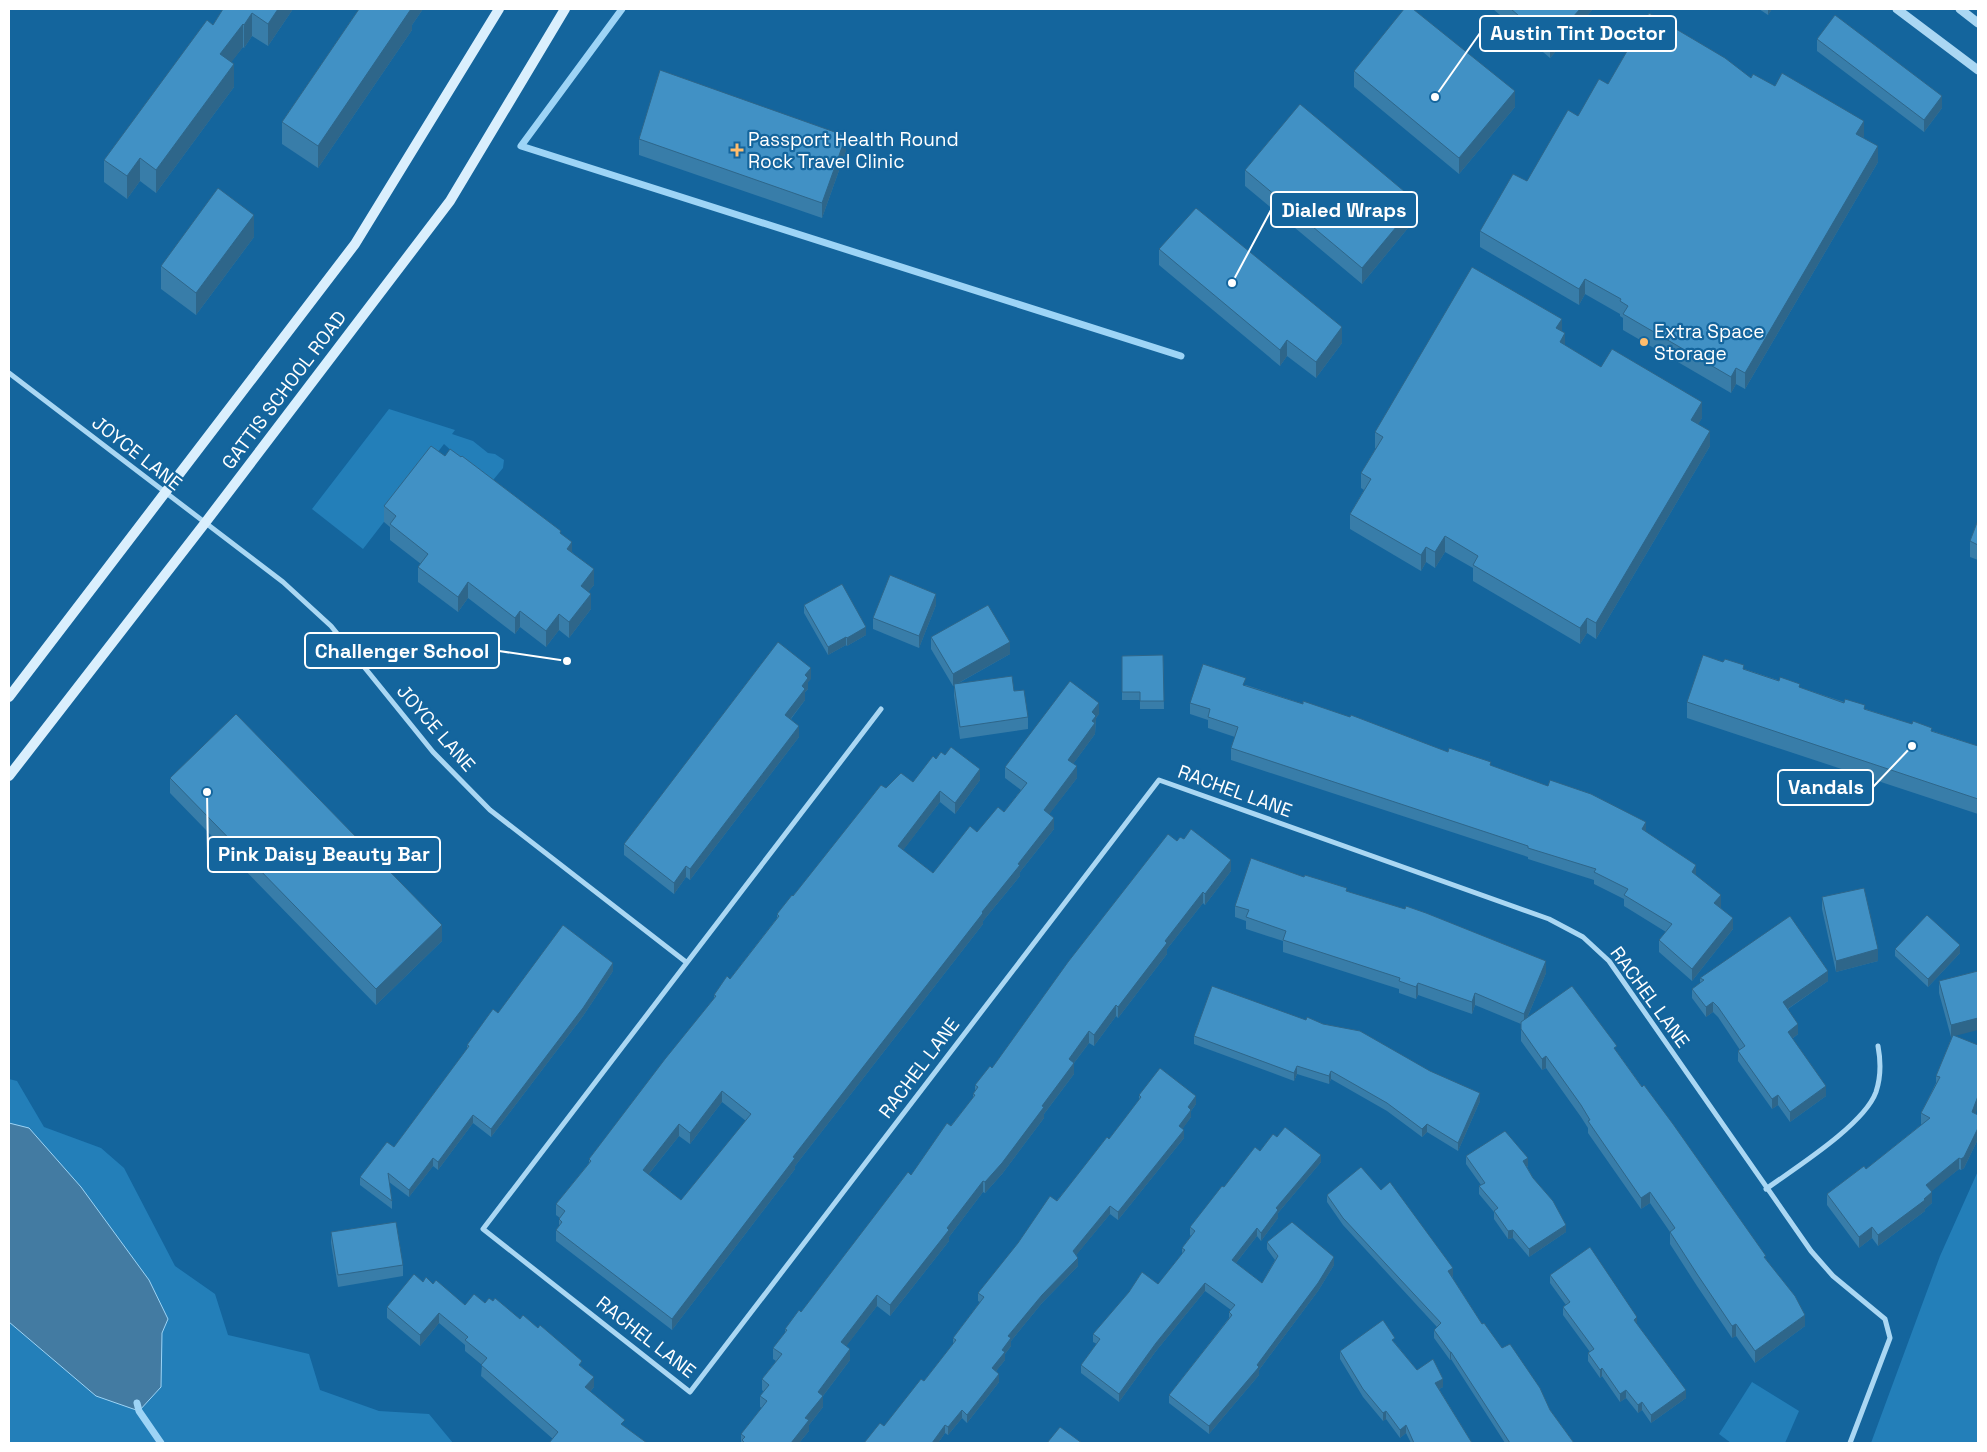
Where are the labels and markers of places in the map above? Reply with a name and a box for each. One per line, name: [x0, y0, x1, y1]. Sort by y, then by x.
callout: Austin Tint Doctor: [1480, 16, 1676, 51]
place label: Passport Health Round Rock Travel Clinic: [748, 127, 959, 174]
marker: Passport Health Round Rock Travel Clinic: [730, 143, 744, 157]
callout: Dialed Wraps: [1271, 192, 1417, 227]
place label: Extra Space Storage: [1654, 319, 1765, 366]
marker: Extra Space Storage: [1638, 336, 1650, 348]
callout: Challenger School: [305, 633, 499, 668]
callout: Vandals: [1778, 770, 1873, 805]
callout: Pink Daisy Beauty Bar: [208, 837, 440, 872]

